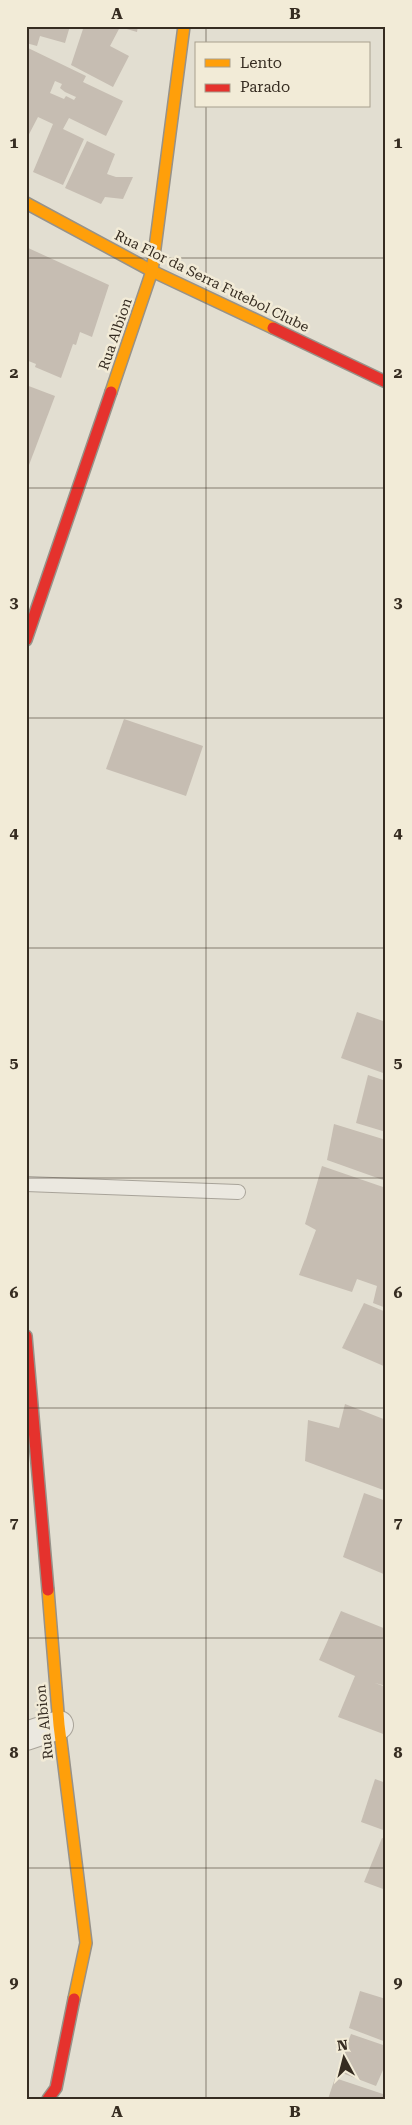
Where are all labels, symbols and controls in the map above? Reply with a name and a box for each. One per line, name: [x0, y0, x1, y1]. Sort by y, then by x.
text: A: [111, 4, 123, 23]
text: B: [289, 4, 301, 23]
legend: [195, 42, 370, 108]
text: Lento: [240, 54, 282, 72]
text: Parado: [240, 78, 290, 96]
text: 1: [10, 133, 19, 152]
text: 1: [394, 133, 403, 152]
street label: Rua Flor da Serra Futebol Clube: [112, 227, 312, 335]
street label: Rua Albion: [95, 296, 135, 372]
text: 2: [10, 363, 19, 382]
text: 2: [394, 363, 403, 382]
text: 3: [10, 593, 19, 612]
text: 3: [394, 593, 403, 612]
text: 4: [10, 823, 19, 842]
text: 4: [394, 823, 403, 842]
text: 5: [10, 1053, 19, 1072]
text: 5: [394, 1053, 403, 1072]
text: 6: [10, 1283, 19, 1302]
text: 6: [394, 1283, 403, 1302]
text: 7: [10, 1513, 19, 1532]
text: 7: [394, 1513, 403, 1532]
street label: Rua Albion: [32, 1684, 56, 1760]
text: 8: [10, 1743, 19, 1762]
text: 8: [394, 1743, 403, 1762]
text: 9: [10, 1973, 19, 1992]
text: 9: [394, 1973, 403, 1992]
north arrow: [320, 2032, 370, 2082]
text: N: [336, 2036, 349, 2054]
text: A: [111, 2102, 123, 2121]
text: B: [289, 2102, 301, 2121]

